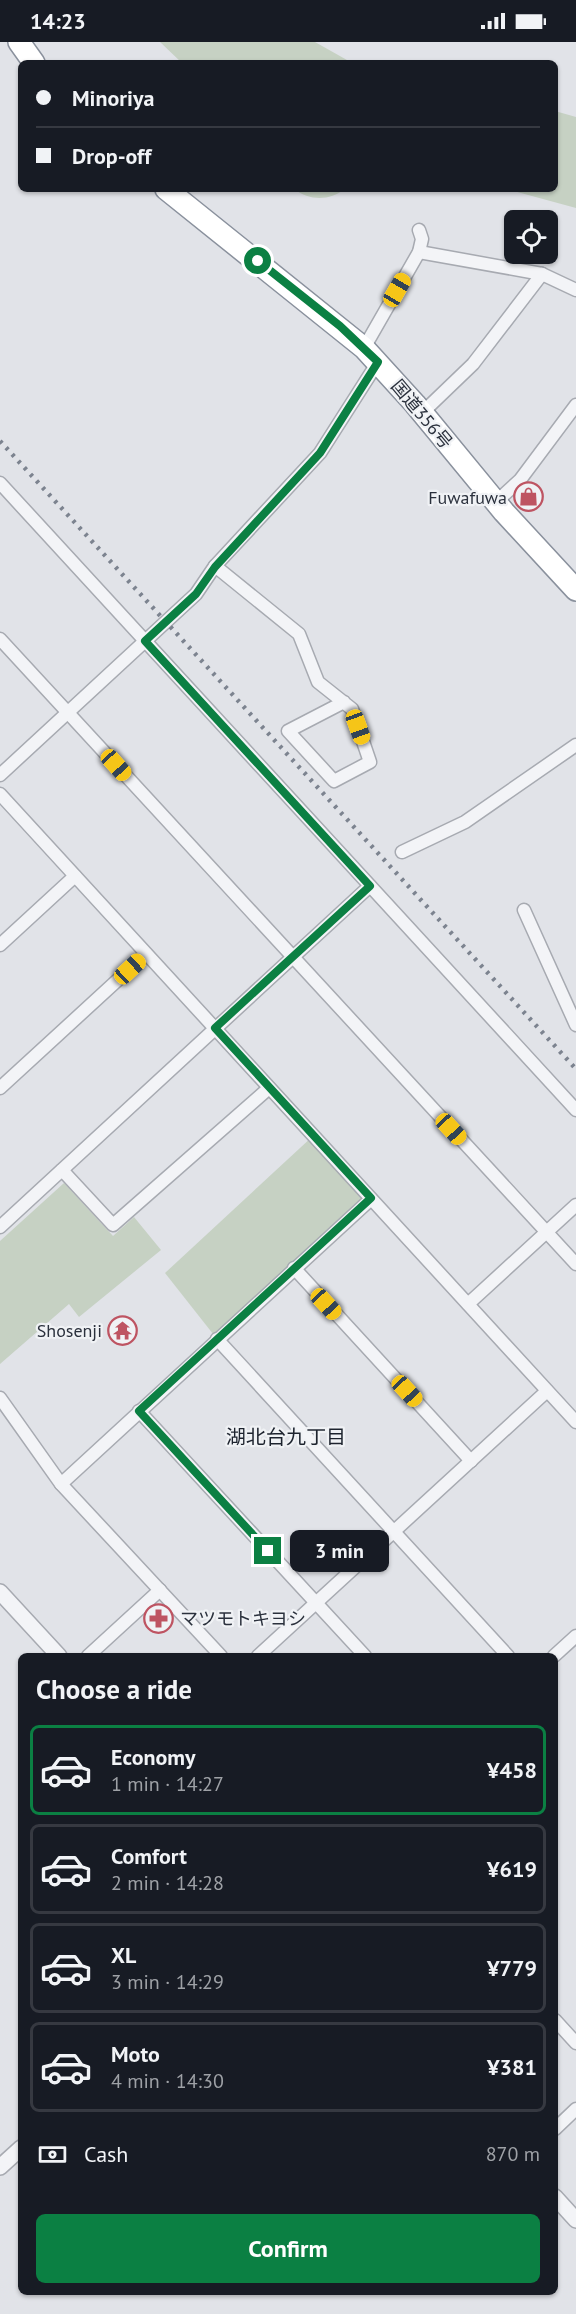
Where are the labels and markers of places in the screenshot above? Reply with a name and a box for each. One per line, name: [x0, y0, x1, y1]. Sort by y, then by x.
shop icon: Fuwafuwa: [512, 481, 544, 513]
place label: Fuwafuwa: [428, 486, 507, 509]
temple icon: Shosenji: [107, 1314, 139, 1346]
place label: Shosenji: [37, 1319, 102, 1342]
pharmacy icon: マツモトキヨシ: [143, 1602, 175, 1634]
place label: マツモトキヨシ: [180, 1607, 306, 1630]

